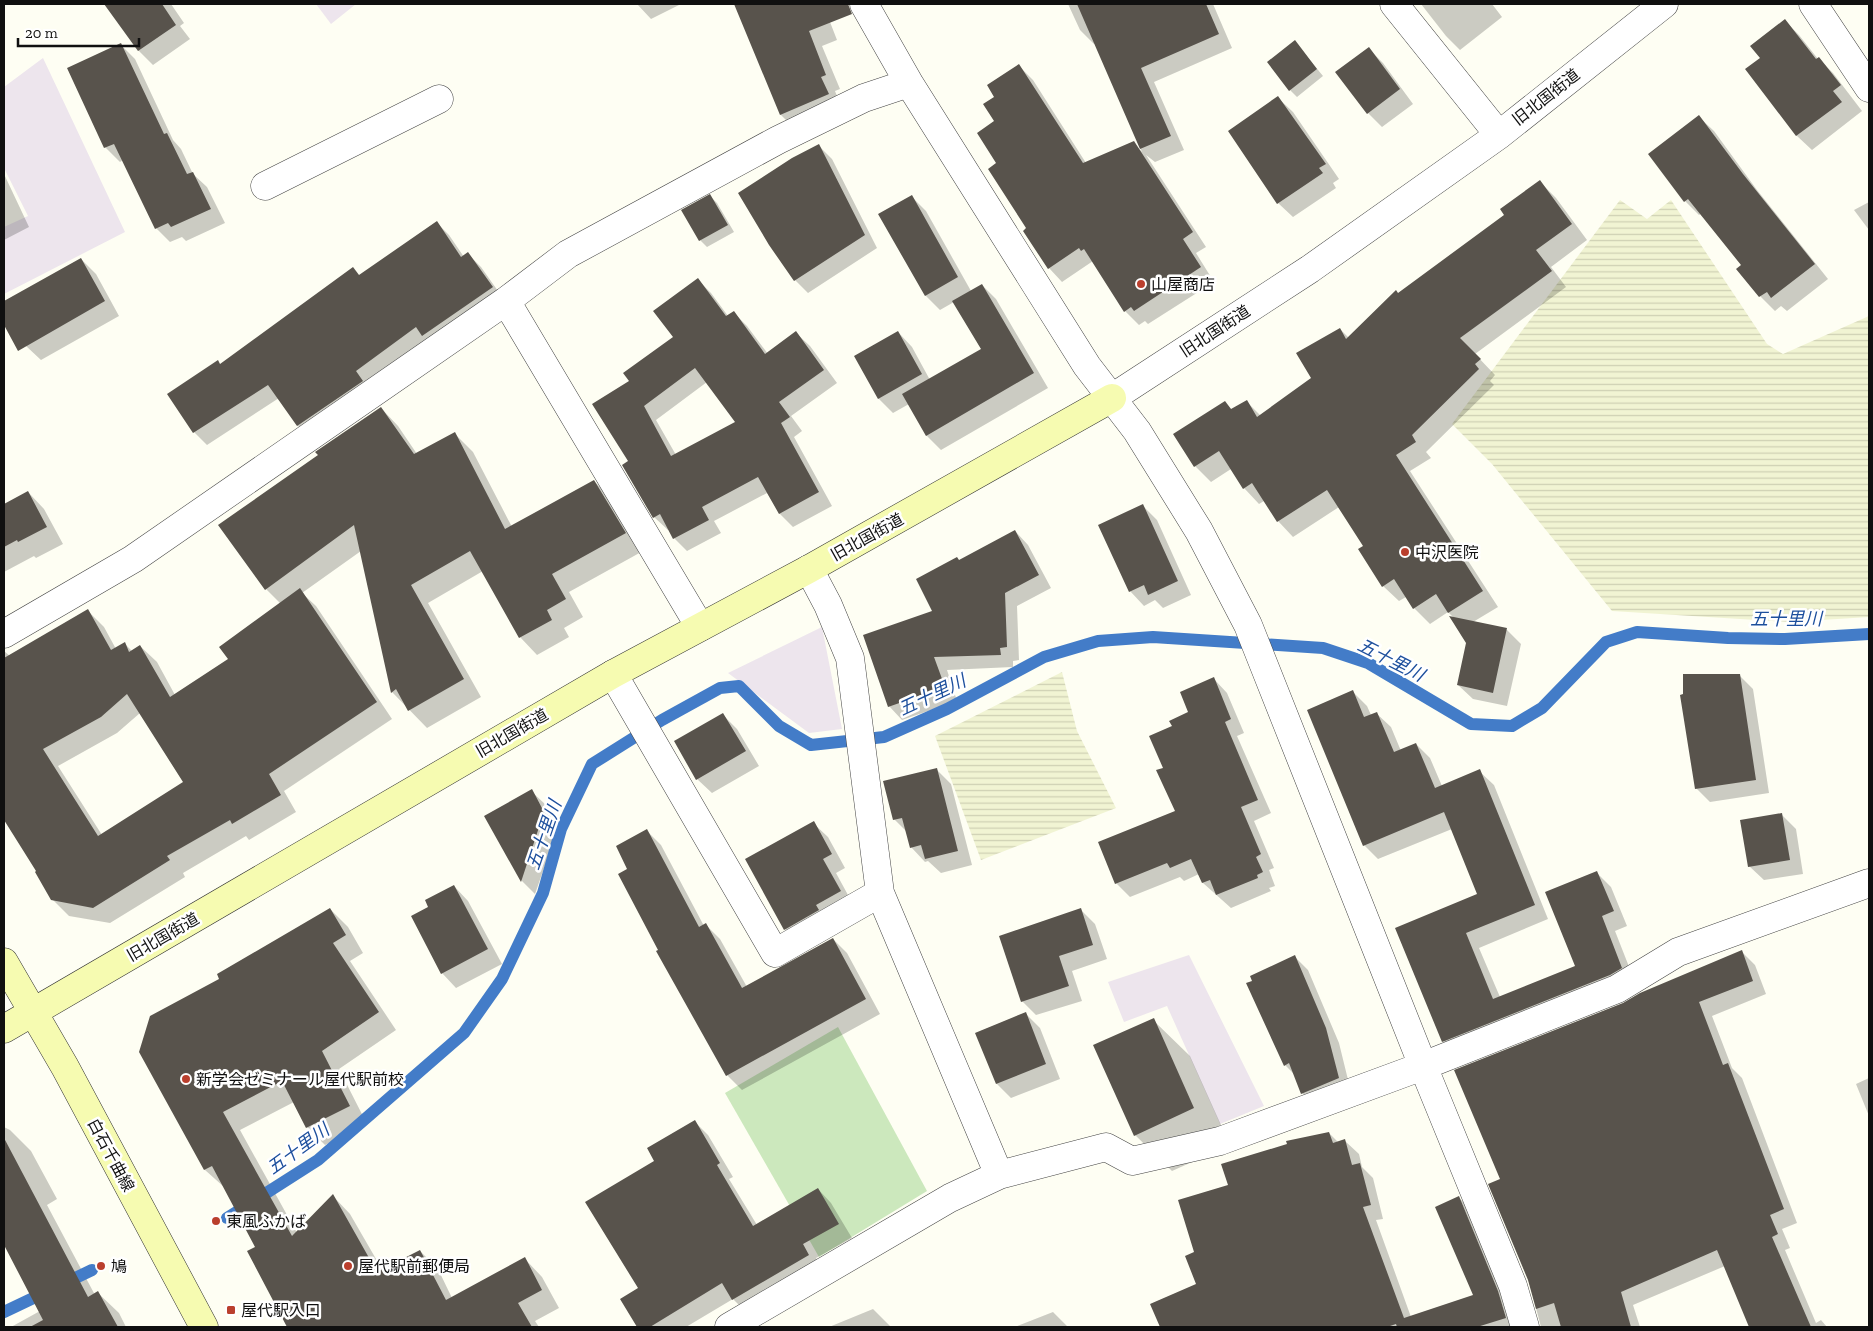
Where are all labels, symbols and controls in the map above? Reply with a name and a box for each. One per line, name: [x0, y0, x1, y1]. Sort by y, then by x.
scale bar: [18, 15, 139, 47]
text: 20 m: [25, 24, 58, 42]
street label: 旧北国街道: [1509, 65, 1583, 129]
place label: 山屋商店: [1151, 275, 1215, 294]
marker: 山屋商店: [1135, 278, 1147, 290]
street label: 旧北国街道: [1176, 301, 1254, 361]
street label: 旧北国街道: [827, 509, 907, 565]
place label: 中沢医院: [1415, 543, 1479, 562]
marker: 中沢医院: [1399, 546, 1411, 558]
water label: 五十里川: [1750, 608, 1824, 630]
water label: 五十里川: [1354, 634, 1430, 687]
water label: 五十里川: [895, 669, 971, 720]
street label: 旧北国街道: [473, 705, 551, 761]
water label: 五十里川: [522, 795, 567, 873]
street label: 旧北国街道: [124, 909, 202, 965]
place label: 新学会ゼミナール屋代駅前校: [196, 1070, 404, 1089]
marker: 新学会ゼミナール屋代駅前校: [180, 1073, 192, 1085]
street label: 白石千曲線: [84, 1115, 138, 1195]
water label: 五十里川: [262, 1118, 335, 1179]
place label: 東風ふかば: [226, 1212, 306, 1231]
marker: 東風ふかば: [210, 1215, 222, 1227]
place label: 鳩: [111, 1257, 127, 1276]
place label: 屋代駅前郵便局: [358, 1257, 470, 1276]
marker: 鳩: [95, 1260, 107, 1272]
marker: 屋代駅前郵便局: [342, 1260, 354, 1272]
place label: 屋代駅入口: [241, 1301, 321, 1320]
marker: 屋代駅入口: [225, 1304, 237, 1316]

